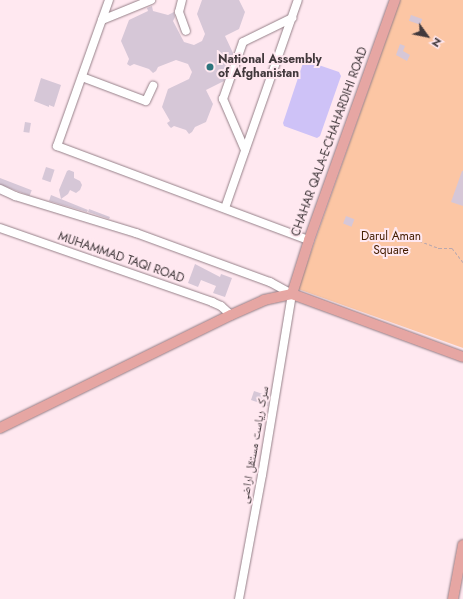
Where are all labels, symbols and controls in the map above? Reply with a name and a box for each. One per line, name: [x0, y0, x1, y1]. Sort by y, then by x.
north arrow: [407, 16, 447, 56]
text: N: [428, 35, 446, 51]
street label: CHAHAR QALA-E-CHAHARDIHI ROAD: [289, 45, 371, 239]
place label: National Assembly of Afghanistan: [218, 53, 322, 81]
marker: National Assembly of Afghanistan: [205, 62, 215, 72]
street label: MUHAMMAD TAQI ROAD: [56, 230, 186, 286]
park label: Darul Aman Square: [361, 230, 421, 258]
street label: سرک ریاست مستقل اراضی: [238, 385, 272, 505]

